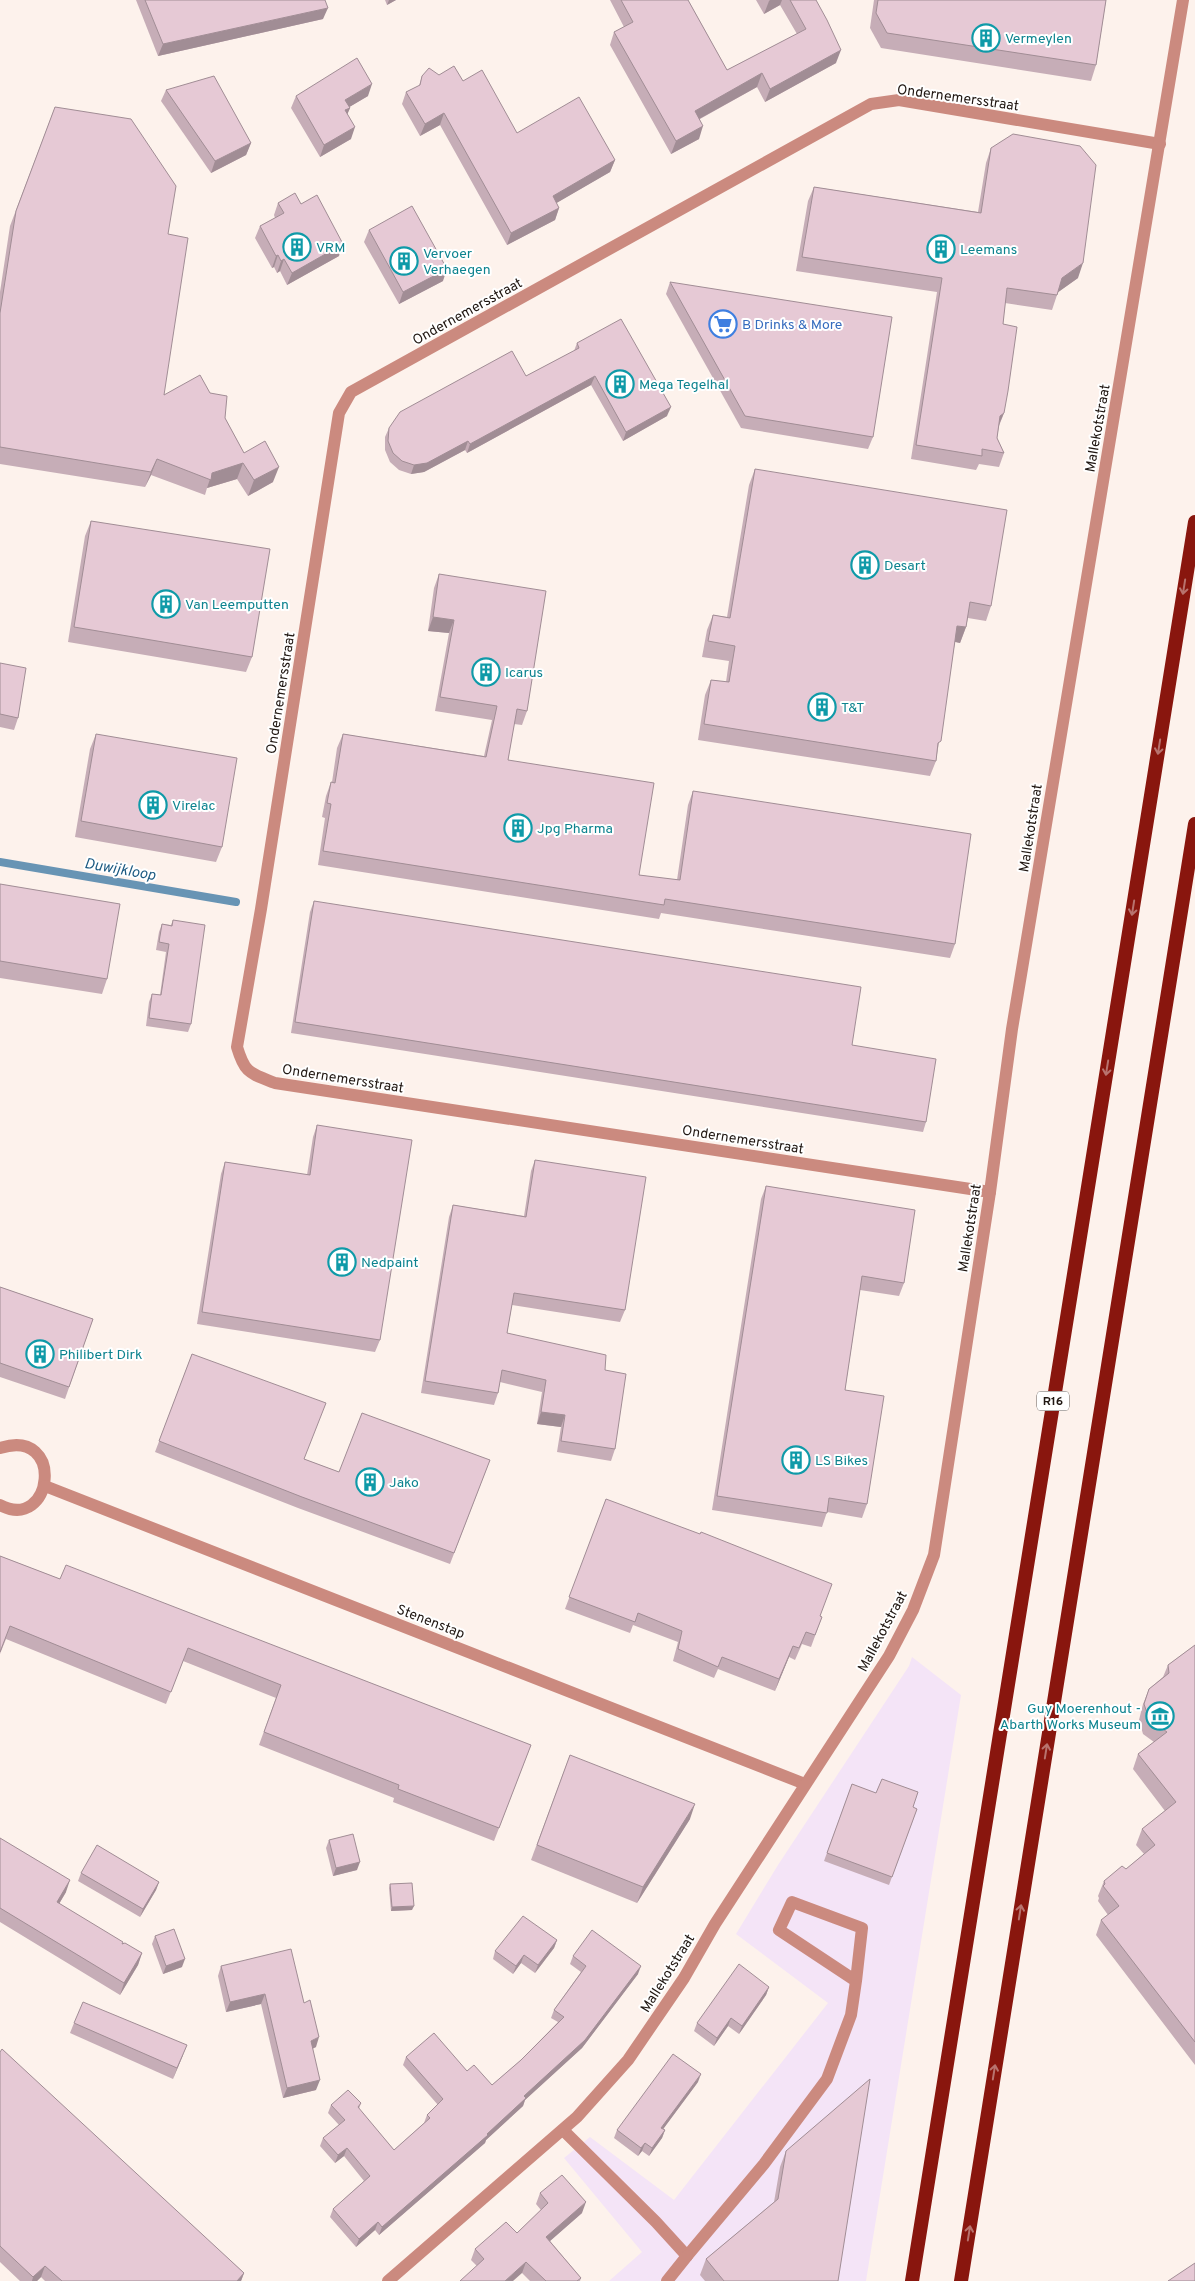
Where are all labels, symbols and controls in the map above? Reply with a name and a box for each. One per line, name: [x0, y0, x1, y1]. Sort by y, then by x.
building icon: Vermeylen: [971, 23, 1001, 53]
place label: Vermeylen: [1005, 31, 1072, 48]
street label: Ondernemersstraat: [896, 82, 1020, 115]
building icon: VRM: [282, 232, 312, 262]
building icon: Leemans: [926, 234, 956, 264]
place label: VRM: [316, 240, 345, 257]
place label: Leemans: [960, 242, 1017, 259]
building icon: Vervoer Verhaegen: [389, 246, 419, 276]
place label: Vervoer Verhaegen: [423, 246, 491, 279]
street label: Ondernemersstraat: [410, 275, 526, 350]
supermarket icon: B Drinks & More: [708, 309, 738, 339]
place label: B Drinks & More: [742, 317, 842, 334]
building icon: Mega Tegelhal: [605, 369, 635, 399]
place label: Mega Tegelhal: [639, 377, 729, 394]
street label: Mallekotstraat: [1082, 383, 1115, 474]
building icon: Desart: [850, 550, 880, 580]
place label: Desart: [884, 558, 926, 575]
one-way arrow: [1179, 579, 1189, 595]
building icon: Van Leemputten: [151, 589, 181, 619]
place label: Van Leemputten: [185, 597, 289, 614]
street label: Ondernemersstraat: [263, 631, 299, 755]
building icon: Icarus: [471, 657, 501, 687]
place label: Icarus: [505, 665, 543, 682]
building icon: T&T: [807, 692, 837, 722]
place label: T&T: [841, 700, 865, 717]
one-way arrow: [1153, 739, 1163, 755]
street label: Mallekotstraat: [1016, 783, 1047, 874]
building icon: Virelac: [138, 790, 168, 820]
place label: Virelac: [172, 798, 216, 815]
building icon: Jpg Pharma: [503, 813, 533, 843]
place label: Jpg Pharma: [537, 821, 613, 838]
water label: Duwijkloop: [83, 855, 158, 886]
one-way arrow: [1127, 900, 1137, 916]
one-way arrow: [1102, 1060, 1112, 1076]
street label: Ondernemersstraat: [281, 1061, 405, 1097]
street label: Ondernemersstraat: [681, 1122, 805, 1158]
street label: Mallekotstraat: [955, 1183, 986, 1274]
building icon: Nedpaint: [327, 1247, 357, 1277]
place label: Nedpaint: [361, 1255, 419, 1272]
building icon: Philibert Dirk: [25, 1339, 55, 1369]
place label: Philibert Dirk: [59, 1347, 142, 1364]
road number: R16: [1037, 1392, 1069, 1410]
building icon: LS Bikes: [781, 1445, 811, 1475]
place label: LS Bikes: [815, 1453, 868, 1470]
building icon: Jako: [355, 1467, 385, 1497]
place label: Jako: [389, 1475, 419, 1492]
street label: Mallekotstraat: [855, 1588, 912, 1675]
street label: Stenenstap: [394, 1602, 467, 1643]
place label: Guy Moerenhout - Abarth Works Museum: [1000, 1701, 1141, 1734]
museum icon: Guy Moerenhout - Abarth Works Museum: [1145, 1701, 1175, 1731]
one-way arrow: [1041, 1744, 1051, 1760]
one-way arrow: [1015, 1904, 1025, 1920]
street label: Mallekotstraat: [637, 1931, 699, 2016]
one-way arrow: [990, 2065, 1000, 2081]
one-way arrow: [964, 2225, 974, 2241]

